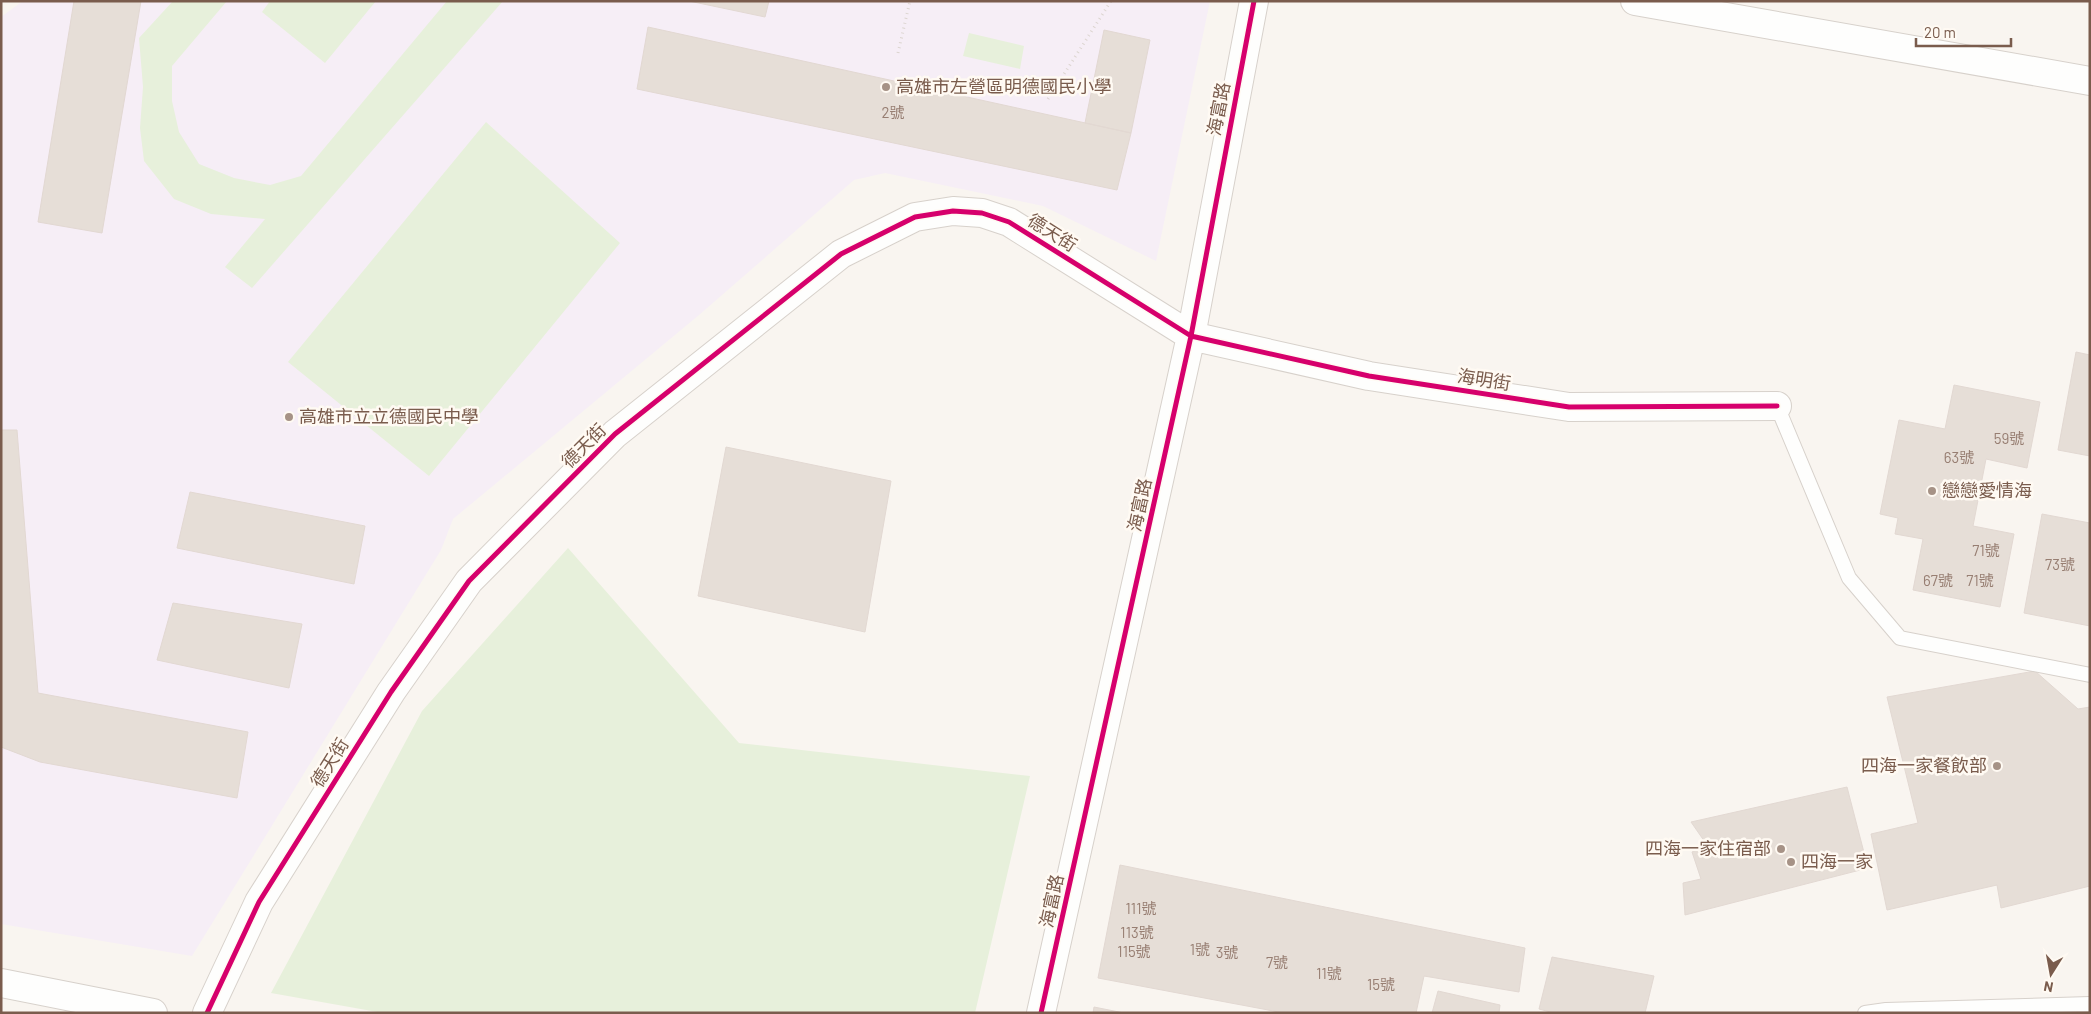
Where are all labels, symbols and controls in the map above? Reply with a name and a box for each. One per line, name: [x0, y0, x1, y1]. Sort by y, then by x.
scale bar: [1916, 15, 2011, 47]
text: 20 m: [1924, 23, 1956, 41]
place label: 高雄市左營區明德國民小學: [896, 75, 1112, 97]
street label: 海富路: [1202, 80, 1234, 137]
marker: 高雄市左營區明德國民小學: [880, 81, 892, 93]
house number: 2號: [881, 103, 905, 121]
street label: 德天街: [1024, 209, 1081, 256]
street label: 海明街: [1456, 364, 1513, 394]
place label: 高雄市立立德國民中學: [299, 405, 479, 427]
marker: 高雄市立立德國民中學: [283, 411, 295, 423]
street label: 德天街: [556, 418, 610, 472]
house number: 59號: [1994, 429, 2024, 447]
house number: 63號: [1944, 448, 1974, 466]
street label: 海富路: [1123, 476, 1155, 533]
place label: 戀戀愛情海: [1942, 479, 2032, 501]
marker: 戀戀愛情海: [1926, 485, 1938, 497]
house number: 71號: [1972, 541, 2000, 559]
house number: 73號: [2045, 555, 2075, 573]
house number: 67號: [1923, 571, 1953, 589]
house number: 71號: [1966, 571, 1994, 589]
street label: 德天街: [306, 734, 353, 791]
place label: 四海一家餐飲部: [1861, 754, 1987, 776]
marker: 四海一家餐飲部: [1991, 760, 2003, 772]
place label: 四海一家住宿部: [1645, 837, 1771, 859]
marker: 四海一家住宿部: [1775, 843, 1787, 855]
place label: 四海一家: [1801, 850, 1873, 872]
marker: 四海一家: [1785, 856, 1797, 868]
street label: 海富路: [1035, 872, 1067, 929]
house number: 111號: [1126, 899, 1156, 917]
house number: 113號: [1120, 923, 1154, 941]
house number: 1號: [1190, 940, 1210, 958]
house number: 115號: [1117, 942, 1151, 960]
house number: 3號: [1216, 943, 1238, 961]
north arrow: [2026, 949, 2076, 999]
house number: 7號: [1266, 953, 1288, 971]
house number: 11號: [1316, 964, 1342, 982]
house number: 15號: [1367, 975, 1395, 993]
text: N: [2042, 978, 2055, 996]

